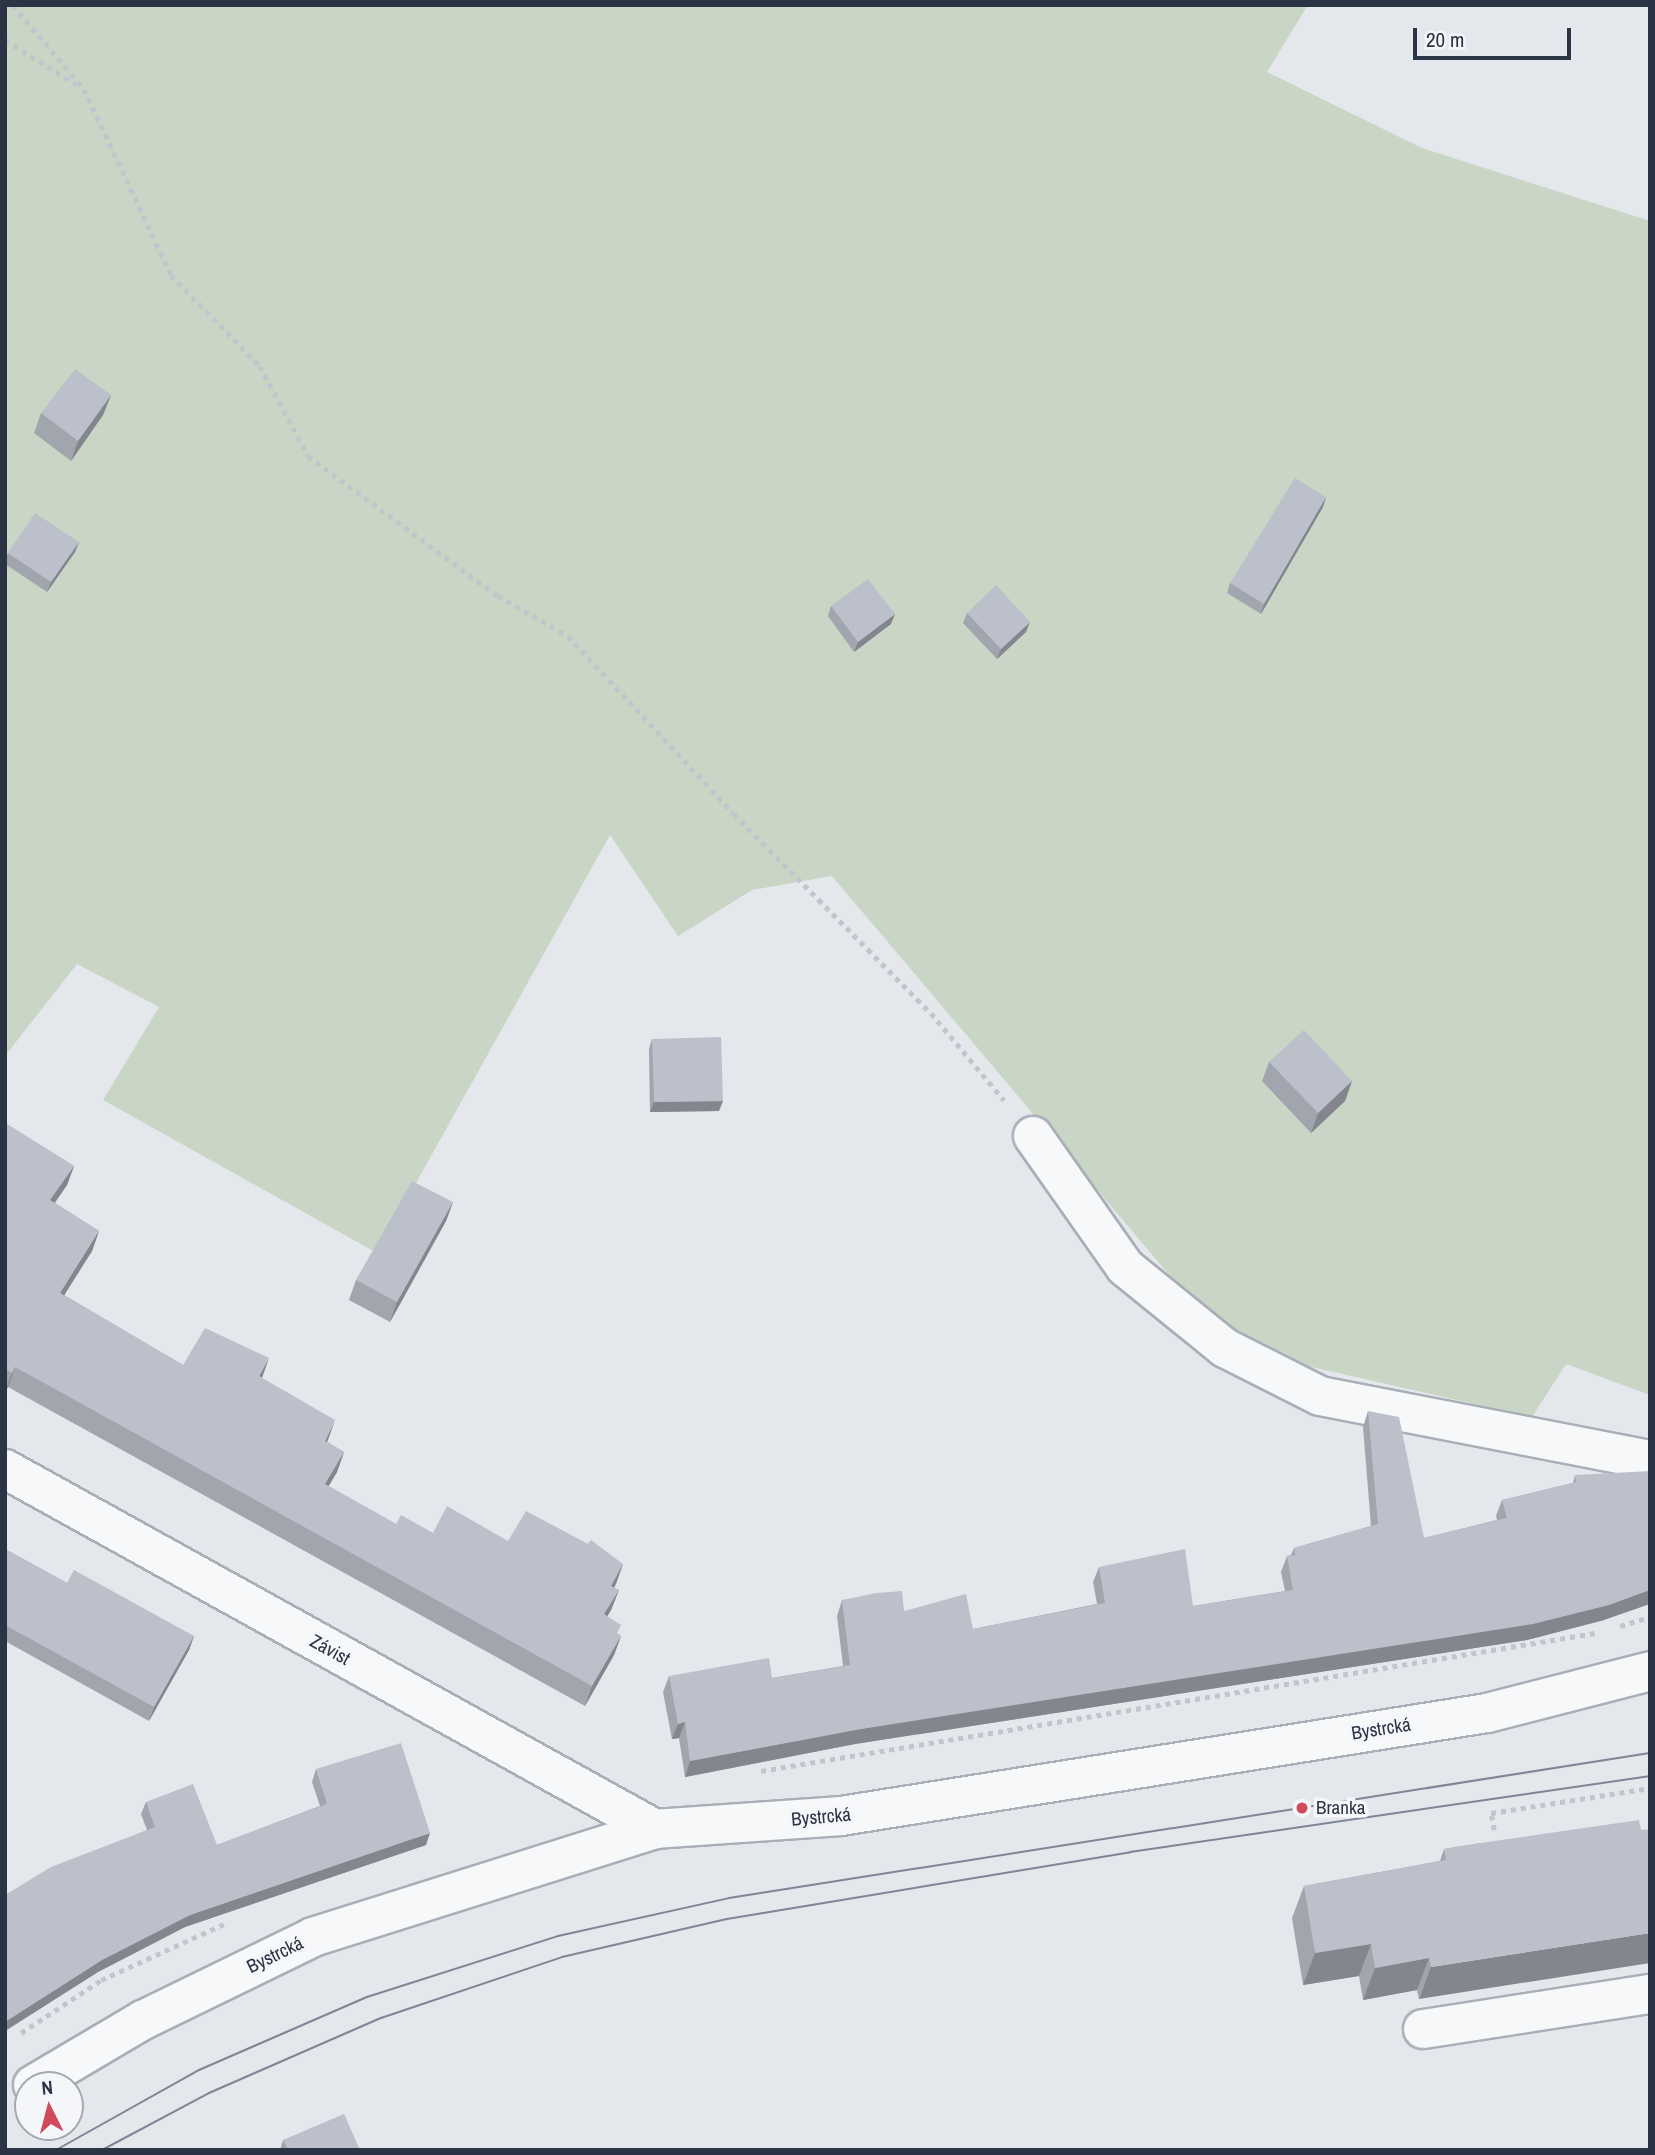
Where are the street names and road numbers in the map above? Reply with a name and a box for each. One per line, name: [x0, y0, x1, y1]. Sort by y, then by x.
street label: Závist: [306, 1630, 354, 1670]
street label: Bystrcká: [1350, 1713, 1412, 1745]
street label: Bystrcká: [790, 1803, 852, 1831]
street label: Bystrcká: [243, 1932, 307, 1978]

